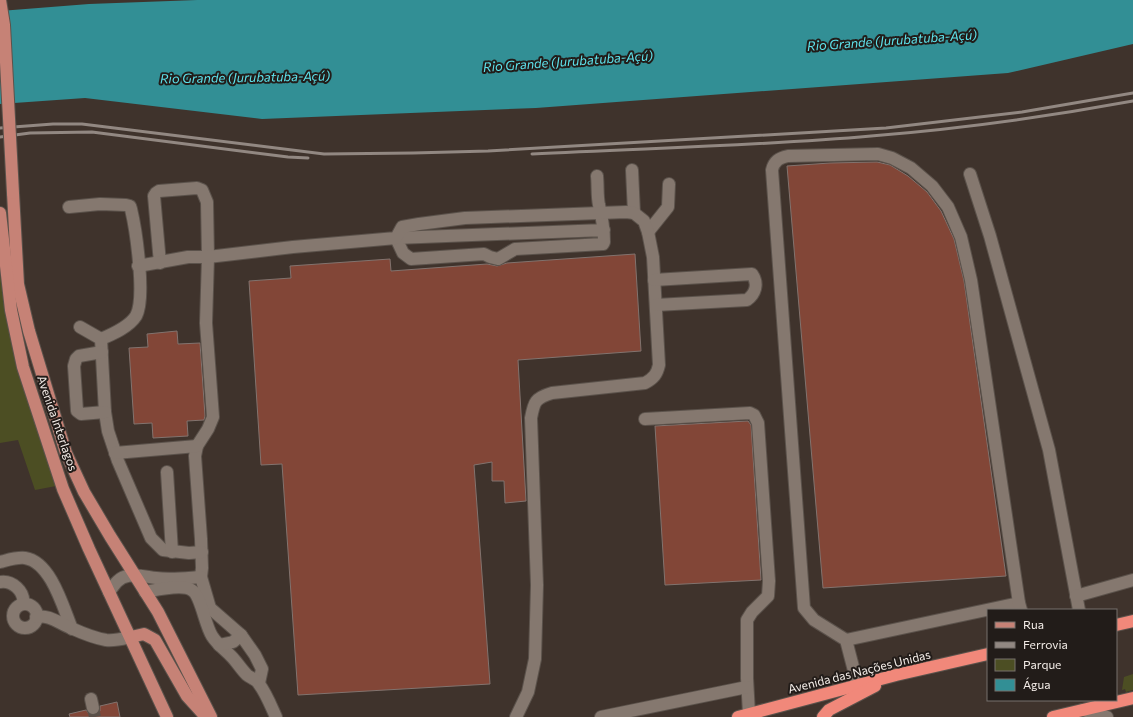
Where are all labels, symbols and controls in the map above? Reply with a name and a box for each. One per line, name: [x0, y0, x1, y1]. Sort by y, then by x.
water label: Rio Grande (Jurubatuba-Açú): [806, 26, 978, 54]
water label: Rio Grande (Jurubatuba-Açú): [482, 47, 654, 75]
water label: Rio Grande (Jurubatuba-Açú): [160, 68, 330, 86]
street label: Avenida Interlagos: [35, 373, 81, 473]
legend: [987, 609, 1117, 701]
text: Rua: [1023, 617, 1044, 631]
text: Ferrovia: [1023, 637, 1068, 651]
street label: Avenida das Nações Unidas: [786, 646, 932, 696]
text: Parque: [1023, 657, 1061, 671]
text: Água: [1023, 677, 1051, 691]

